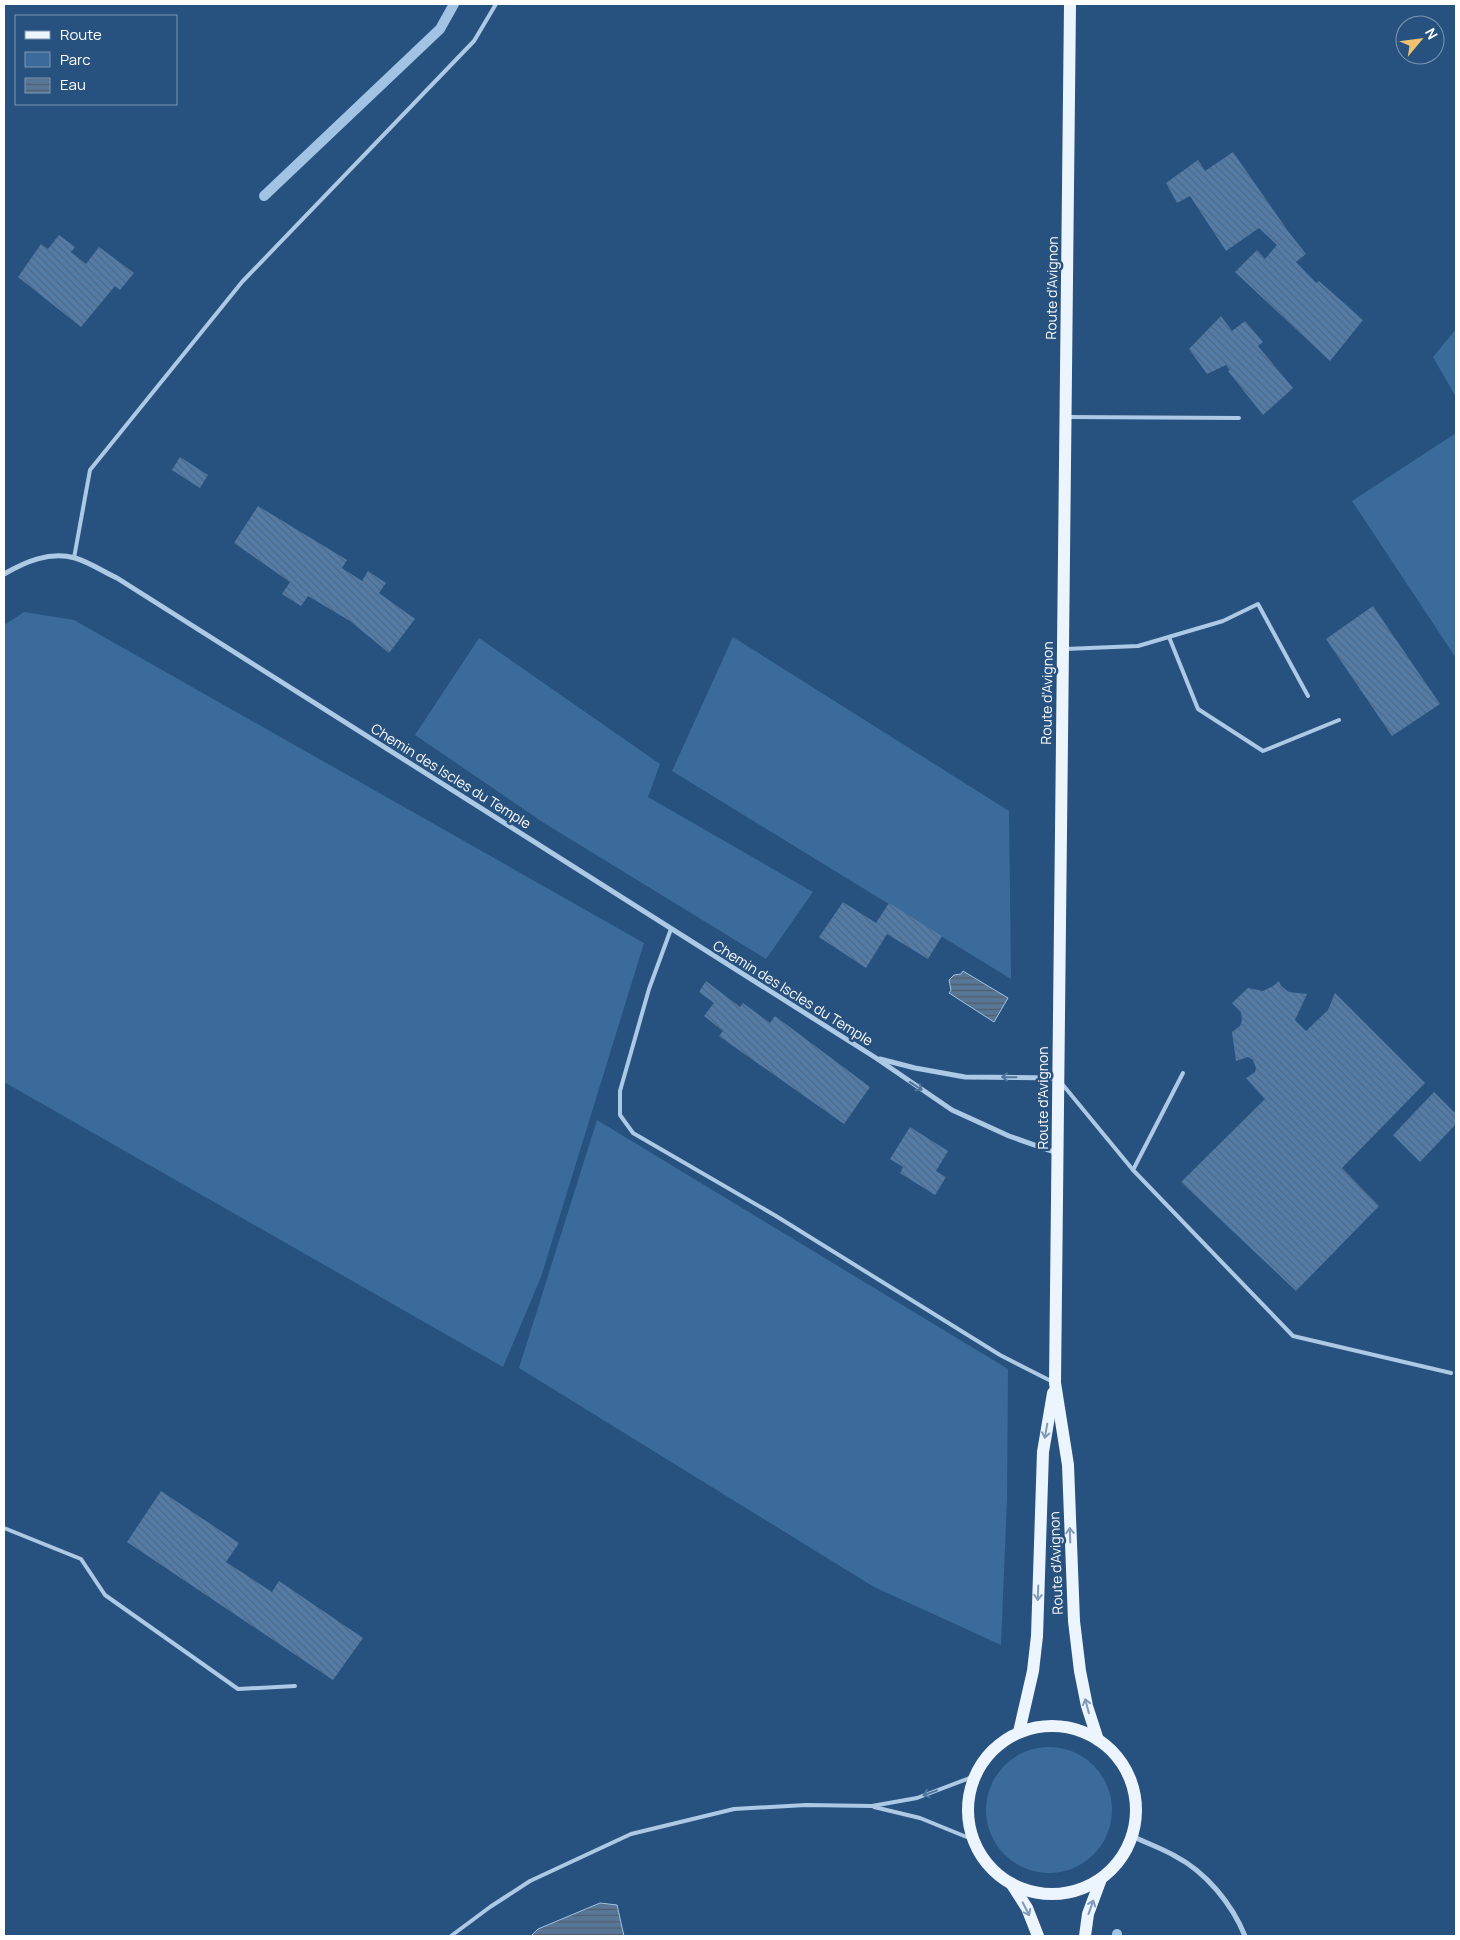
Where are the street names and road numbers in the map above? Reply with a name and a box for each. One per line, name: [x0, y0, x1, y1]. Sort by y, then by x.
street label: Route d'Avignon: [1041, 236, 1062, 340]
street label: Route d'Avignon: [1036, 641, 1057, 745]
street label: Chemin des Iscles du Temple: [368, 718, 535, 833]
street label: Chemin des Iscles du Temple: [710, 935, 877, 1050]
street label: Route d'Avignon: [1033, 1046, 1052, 1150]
street label: Route d'Avignon: [1044, 1511, 1067, 1615]

